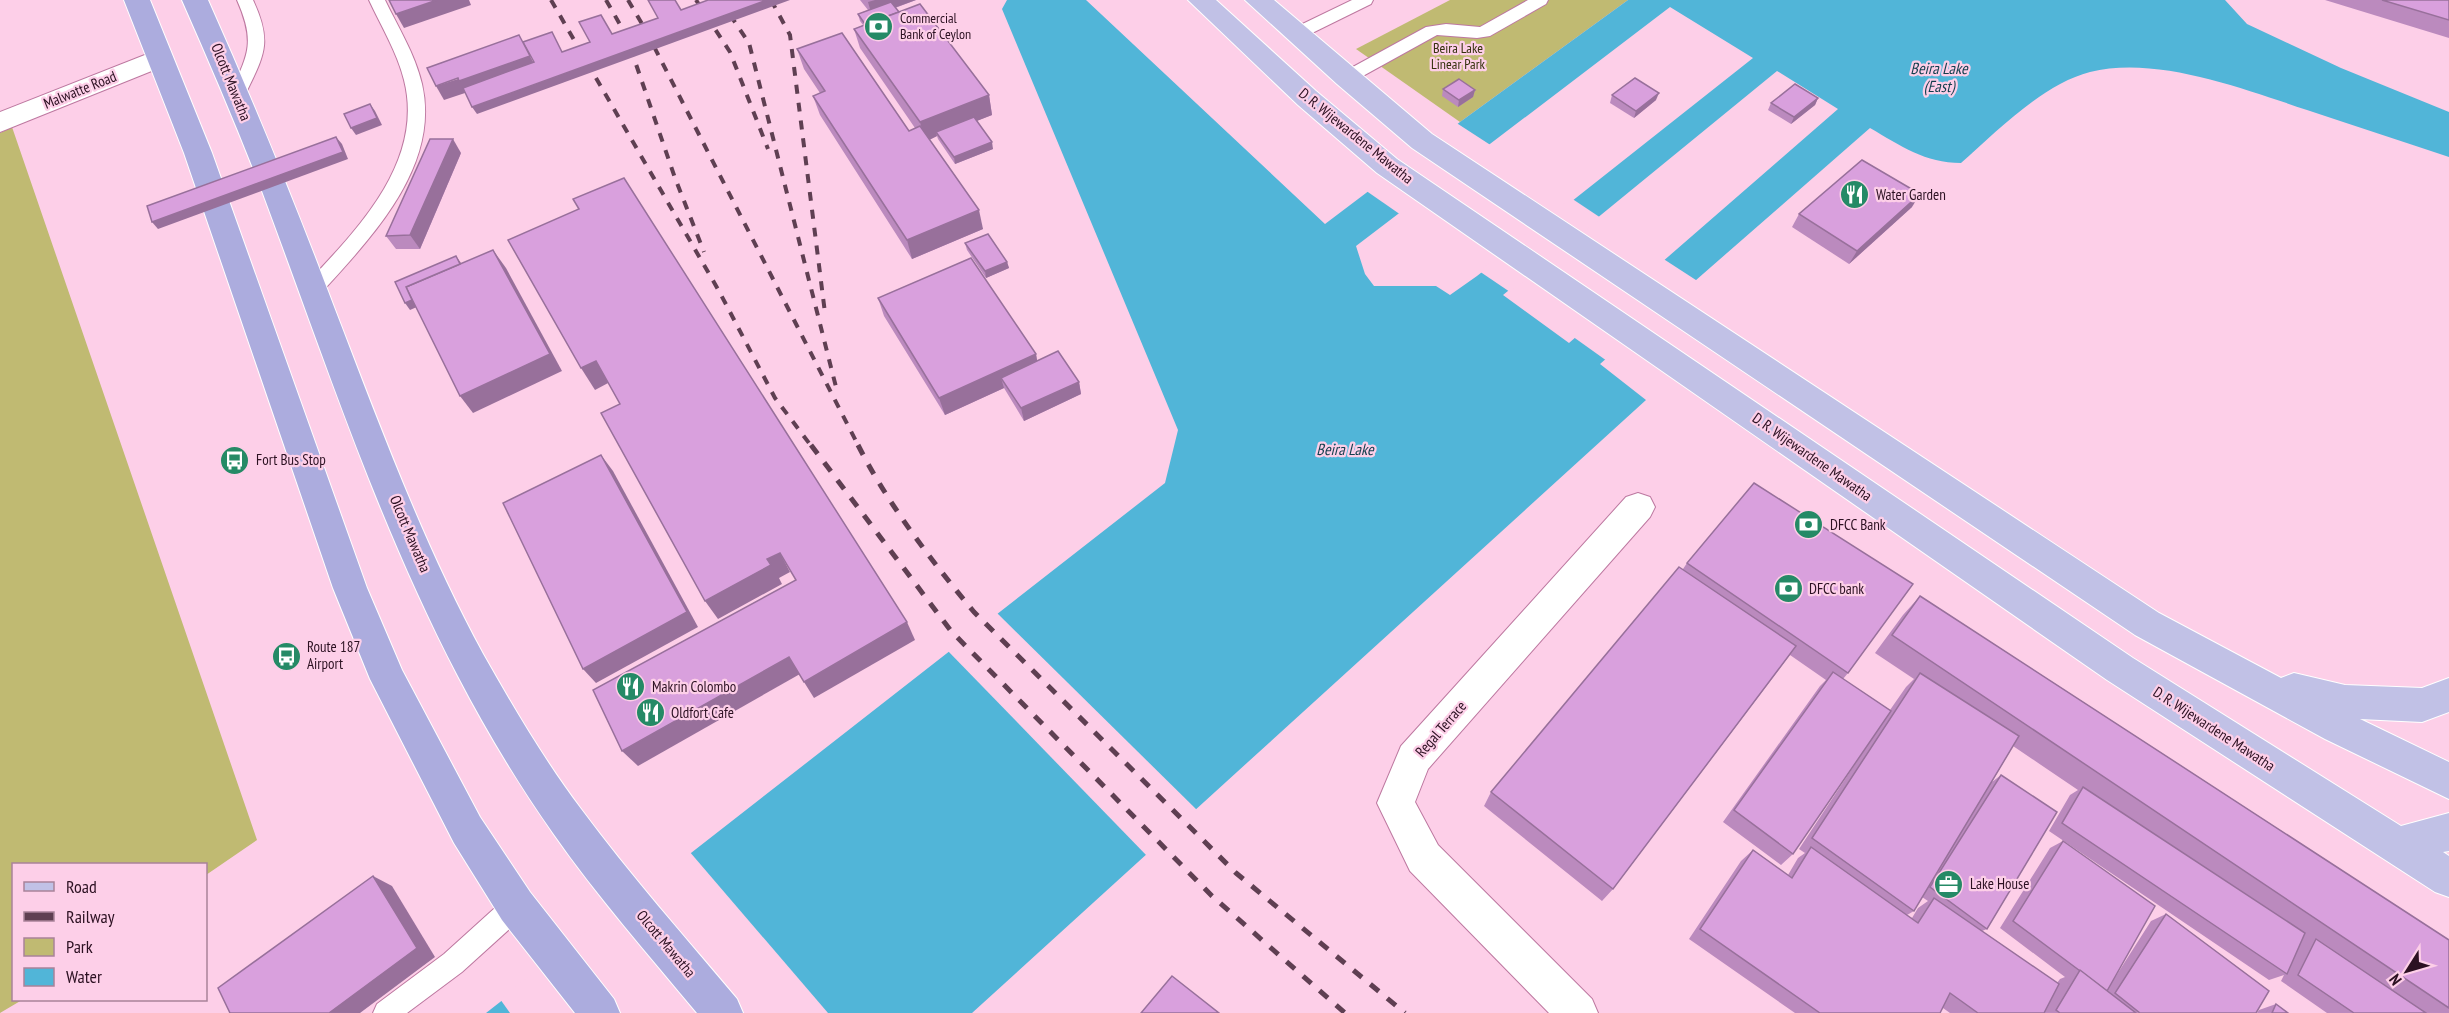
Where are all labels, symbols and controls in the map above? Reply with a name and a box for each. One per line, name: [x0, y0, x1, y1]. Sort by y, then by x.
place label: Commercial Bank of Ceylon: [900, 9, 971, 43]
bank icon: Commercial Bank of Ceylon: [863, 10, 895, 42]
park label: Beira Lake Linear Park: [1431, 39, 1486, 73]
street label: Olcott Mawatha: [207, 40, 256, 123]
water label: Beira Lake (East): [1910, 58, 1969, 96]
street label: Malwatte Road: [41, 66, 119, 113]
street label: D. R. Wijewardene Mawatha: [1295, 84, 1417, 188]
restaurant icon: Water Garden: [1839, 179, 1871, 211]
place label: Water Garden: [1876, 185, 1946, 204]
street label: D. R. Wijewardene Mawatha: [1749, 408, 1876, 505]
water label: Beira Lake: [1316, 439, 1375, 459]
bus stop icon: Fort Bus Stop: [219, 444, 251, 476]
place label: Fort Bus Stop: [256, 450, 326, 469]
street label: Olcott Mawatha: [386, 492, 435, 575]
bank icon: DFCC Bank: [1793, 509, 1825, 541]
place label: DFCC Bank: [1830, 515, 1886, 534]
bank icon: DFCC bank: [1772, 573, 1804, 605]
place label: DFCC bank: [1809, 579, 1864, 598]
place label: Route 187 Airport: [307, 637, 360, 673]
bus stop icon: Route 187 Airport: [270, 640, 302, 672]
restaurant icon: Makrin Colombo: [615, 671, 647, 703]
place label: Makrin Colombo: [652, 677, 736, 696]
street label: D. R. Wijewardene Mawatha: [2150, 682, 2279, 775]
restaurant icon: Oldfort Cafe: [634, 697, 666, 729]
street label: Regal Terrace: [1411, 697, 1470, 761]
place label: Oldfort Cafe: [671, 703, 734, 722]
legend: [12, 863, 207, 1001]
office icon: Lake House: [1933, 868, 1965, 900]
place label: Lake House: [1970, 874, 2029, 893]
text: Road: [66, 875, 97, 898]
text: Railway: [66, 905, 115, 928]
street label: Olcott Mawatha: [633, 906, 700, 981]
text: Park: [66, 935, 93, 958]
north arrow: [2377, 941, 2437, 1001]
text: Water: [66, 965, 102, 988]
text: N: [2384, 971, 2406, 989]

